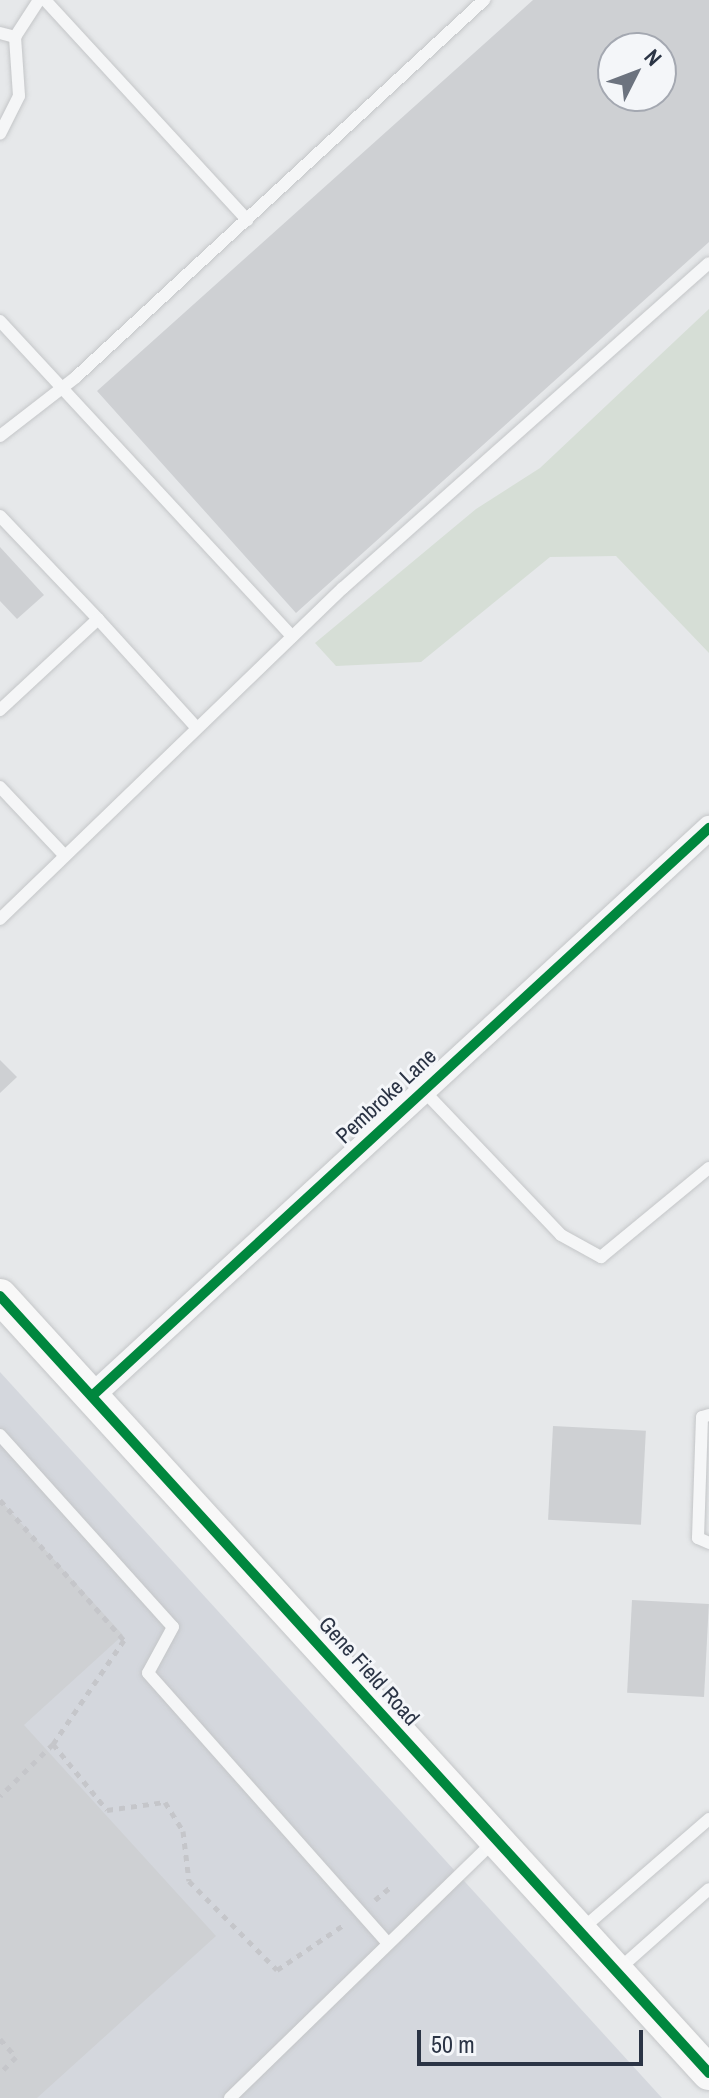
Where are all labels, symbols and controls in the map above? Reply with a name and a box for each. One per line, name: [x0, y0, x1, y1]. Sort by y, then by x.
north arrow: [597, 32, 677, 112]
text: N: [638, 42, 669, 72]
street label: Pembroke Lane: [330, 1043, 442, 1149]
street label: Gene Field Road: [313, 1611, 425, 1731]
scale bar: [421, 2014, 647, 2064]
text: 50 m: [431, 2028, 475, 2060]

